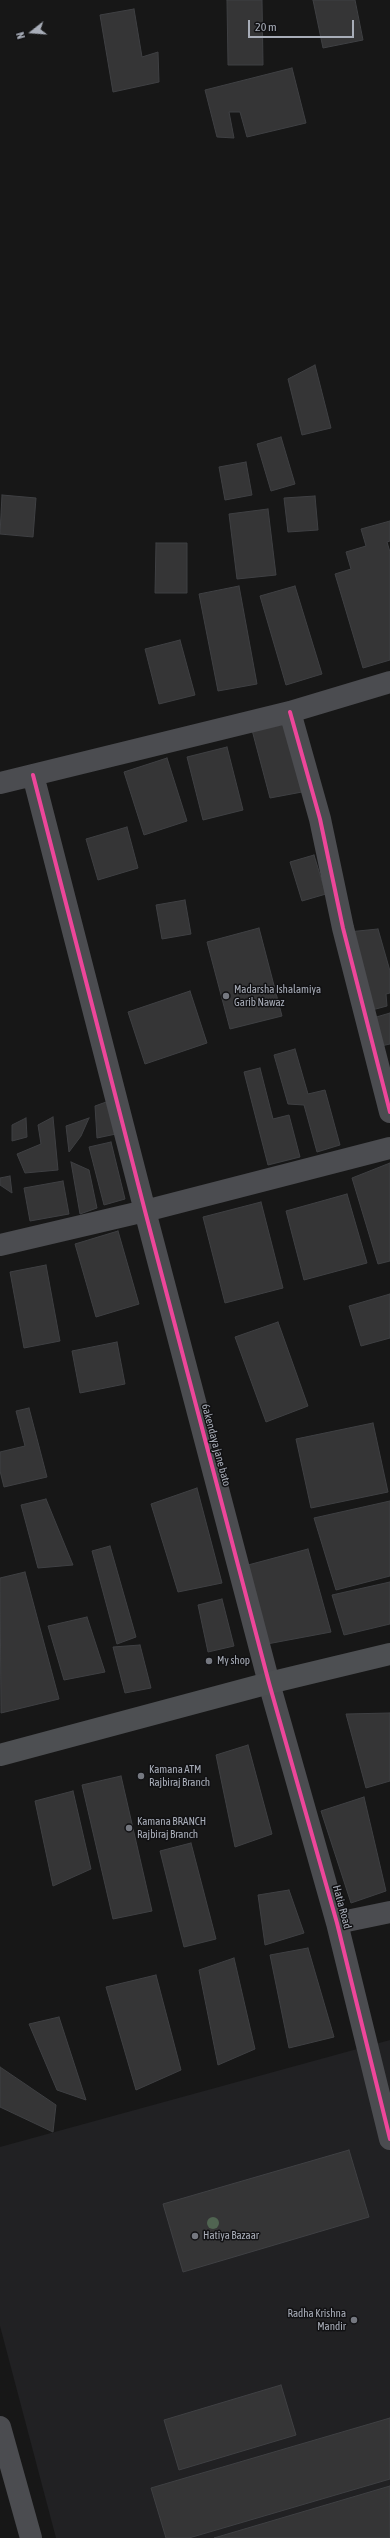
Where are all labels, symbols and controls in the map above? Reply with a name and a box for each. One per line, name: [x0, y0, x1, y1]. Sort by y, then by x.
north arrow: [12, 12, 52, 52]
scale bar: [250, 12, 356, 38]
text: 20 m: [255, 20, 277, 34]
text: N: [14, 31, 27, 40]
place label: Madarsha Ishalamiya Garib Nawaz: [234, 983, 321, 1009]
marker: Madarsha Ishalamiya Garib Nawaz: [221, 991, 231, 1001]
street label: 6akendaya jane bato: [199, 1402, 233, 1488]
place label: My shop: [217, 1654, 250, 1668]
marker: My shop: [204, 1656, 214, 1666]
place label: Kamana ATM Rajbiraj Branch: [149, 1763, 210, 1789]
marker: Kamana ATM Rajbiraj Branch: [136, 1771, 146, 1781]
place label: Kamana BRANCH Rajbiraj Branch: [137, 1815, 206, 1841]
marker: Kamana BRANCH Rajbiraj Branch: [124, 1823, 134, 1833]
street label: Hatia Road: [330, 1884, 354, 1930]
place label: Hatiya Bazaar: [203, 2229, 259, 2243]
marker: Hatiya Bazaar: [190, 2231, 200, 2241]
place label: Radha Krishna Mandir: [287, 2307, 346, 2333]
marker: Radha Krishna Mandir: [349, 2315, 359, 2325]

